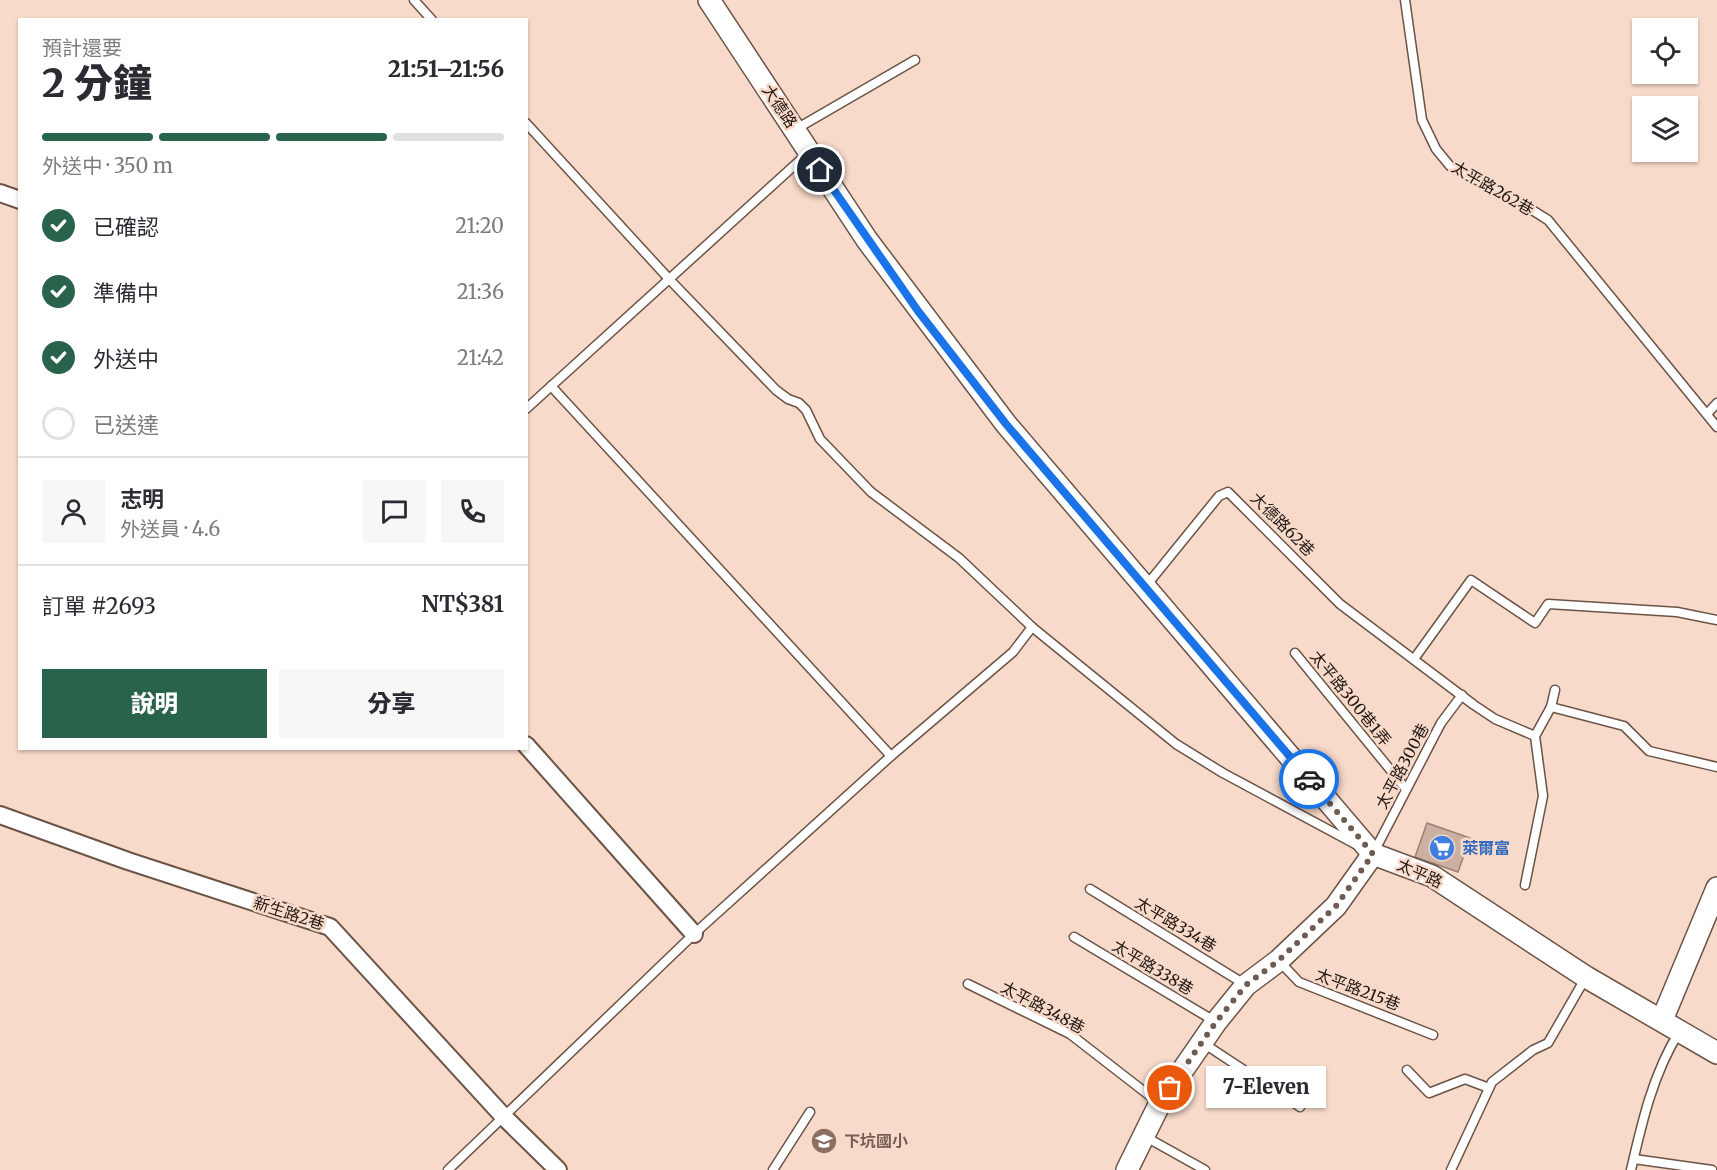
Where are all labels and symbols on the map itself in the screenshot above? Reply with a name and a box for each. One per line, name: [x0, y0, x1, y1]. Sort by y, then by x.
street label: 大德路: [758, 81, 802, 131]
pin: [794, 144, 845, 195]
street label: 太平路262巷: [1448, 156, 1538, 220]
street label: 大德路62巷: [1247, 488, 1319, 560]
street label: 太平路300巷1弄: [1306, 646, 1396, 750]
street label: 太平路300巷: [1371, 720, 1433, 812]
courier: [1279, 749, 1339, 809]
supermarket icon: 萊爾富: [1427, 833, 1457, 863]
place label: 萊爾富: [1462, 838, 1510, 858]
street label: 太平路: [1394, 854, 1446, 892]
street label: 新生路2巷: [251, 892, 327, 934]
street label: 太平路334巷: [1132, 892, 1220, 956]
street label: 太平路338巷: [1109, 935, 1197, 999]
street label: 太平路215巷: [1313, 964, 1403, 1014]
street label: 太平路348巷: [998, 977, 1088, 1037]
pin: [1144, 1062, 1195, 1113]
callout: 7-Eleven: [1206, 1067, 1326, 1109]
school or university icon: 下坑國小: [809, 1126, 839, 1156]
place label: 下坑國小: [844, 1131, 908, 1151]

